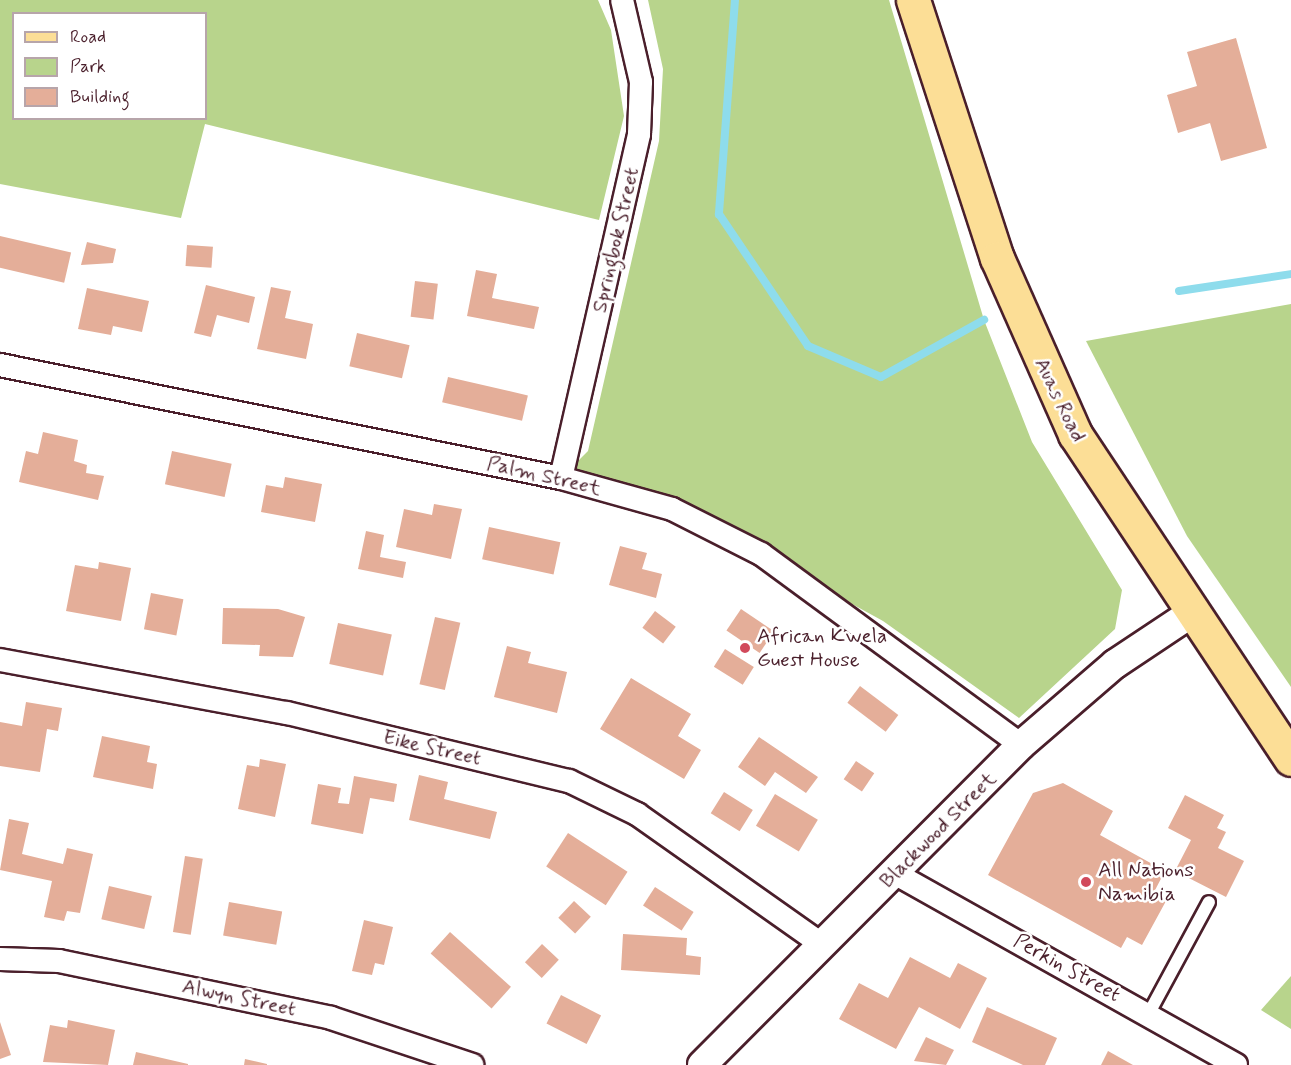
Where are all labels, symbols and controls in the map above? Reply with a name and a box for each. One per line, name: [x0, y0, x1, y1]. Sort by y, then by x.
legend: [12, 12, 207, 120]
text: Road: [70, 25, 106, 49]
text: Park: [70, 55, 106, 79]
text: Building: [70, 85, 130, 109]
street label: Springbok Street: [587, 163, 645, 317]
street label: Auas Road: [1029, 354, 1091, 446]
street label: Palm Street: [484, 451, 604, 501]
place label: African Kwela Guest House: [757, 623, 884, 673]
marker: African Kwela Guest House: [738, 641, 752, 655]
street label: Eike Street: [379, 724, 485, 772]
street label: Blackwood Street: [874, 766, 1002, 894]
place label: All Nations Namibia: [1098, 857, 1194, 907]
marker: All Nations Namibia: [1079, 875, 1093, 889]
street label: Perkin Street: [1008, 928, 1126, 1008]
street label: Alwyn Street: [178, 973, 300, 1023]

